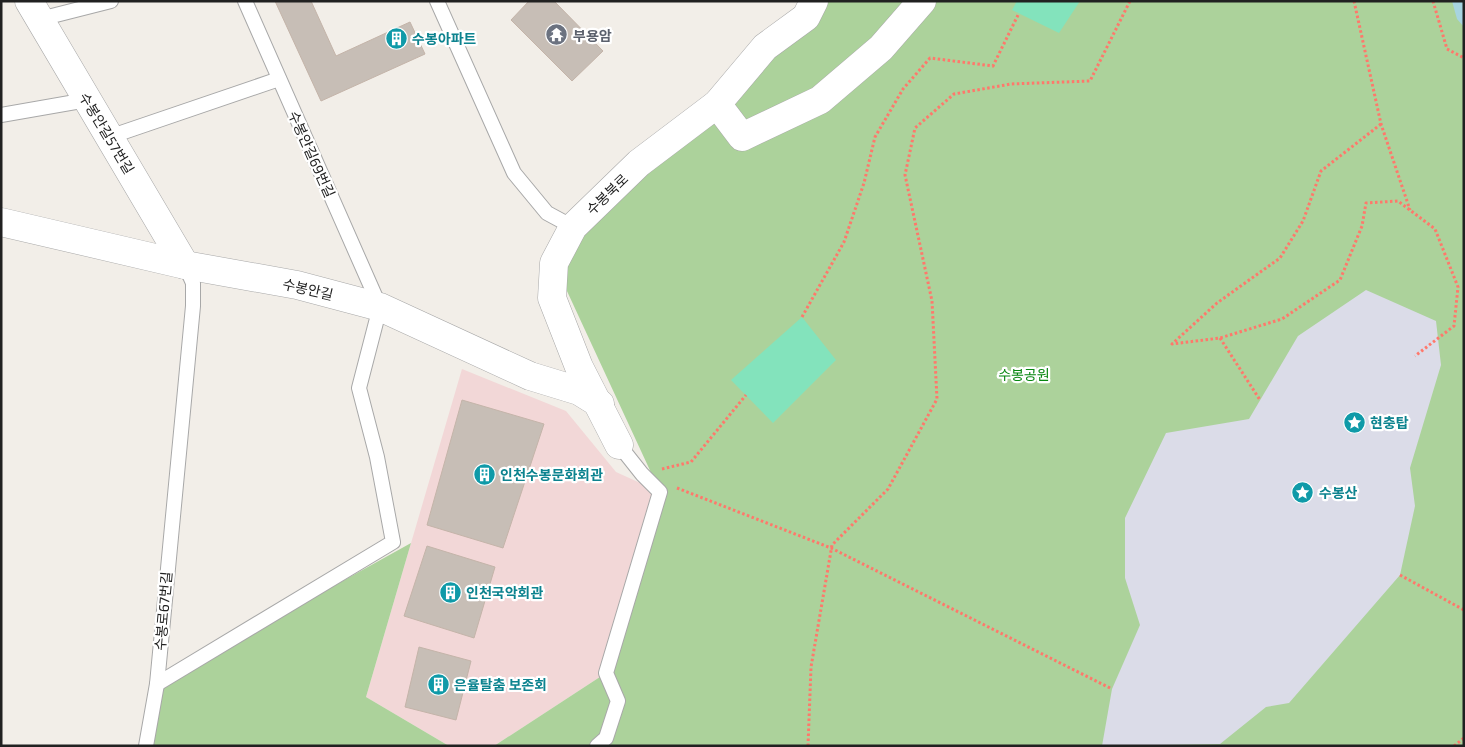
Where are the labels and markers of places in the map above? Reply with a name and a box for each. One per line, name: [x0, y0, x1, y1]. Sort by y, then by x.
temple icon: 부용암: [545, 23, 569, 47]
building icon: 수봉아파트: [384, 26, 408, 50]
place label: 부용암: [573, 27, 612, 44]
place label: 수봉아파트: [412, 30, 477, 47]
place icon: 현충탑: [1342, 410, 1366, 434]
place label: 현충탑: [1370, 414, 1409, 431]
building icon: 인천수봉문화회관: [472, 462, 496, 486]
place label: 인천수봉문화회관: [500, 466, 603, 483]
place icon: 수봉산: [1291, 480, 1315, 504]
place label: 수봉산: [1319, 484, 1358, 501]
building icon: 인천국악회관: [438, 580, 462, 604]
place label: 인천국악회관: [466, 584, 543, 601]
building icon: 은율탈춤 보존회: [426, 672, 450, 696]
place label: 은율탈춤 보존회: [454, 676, 547, 693]

